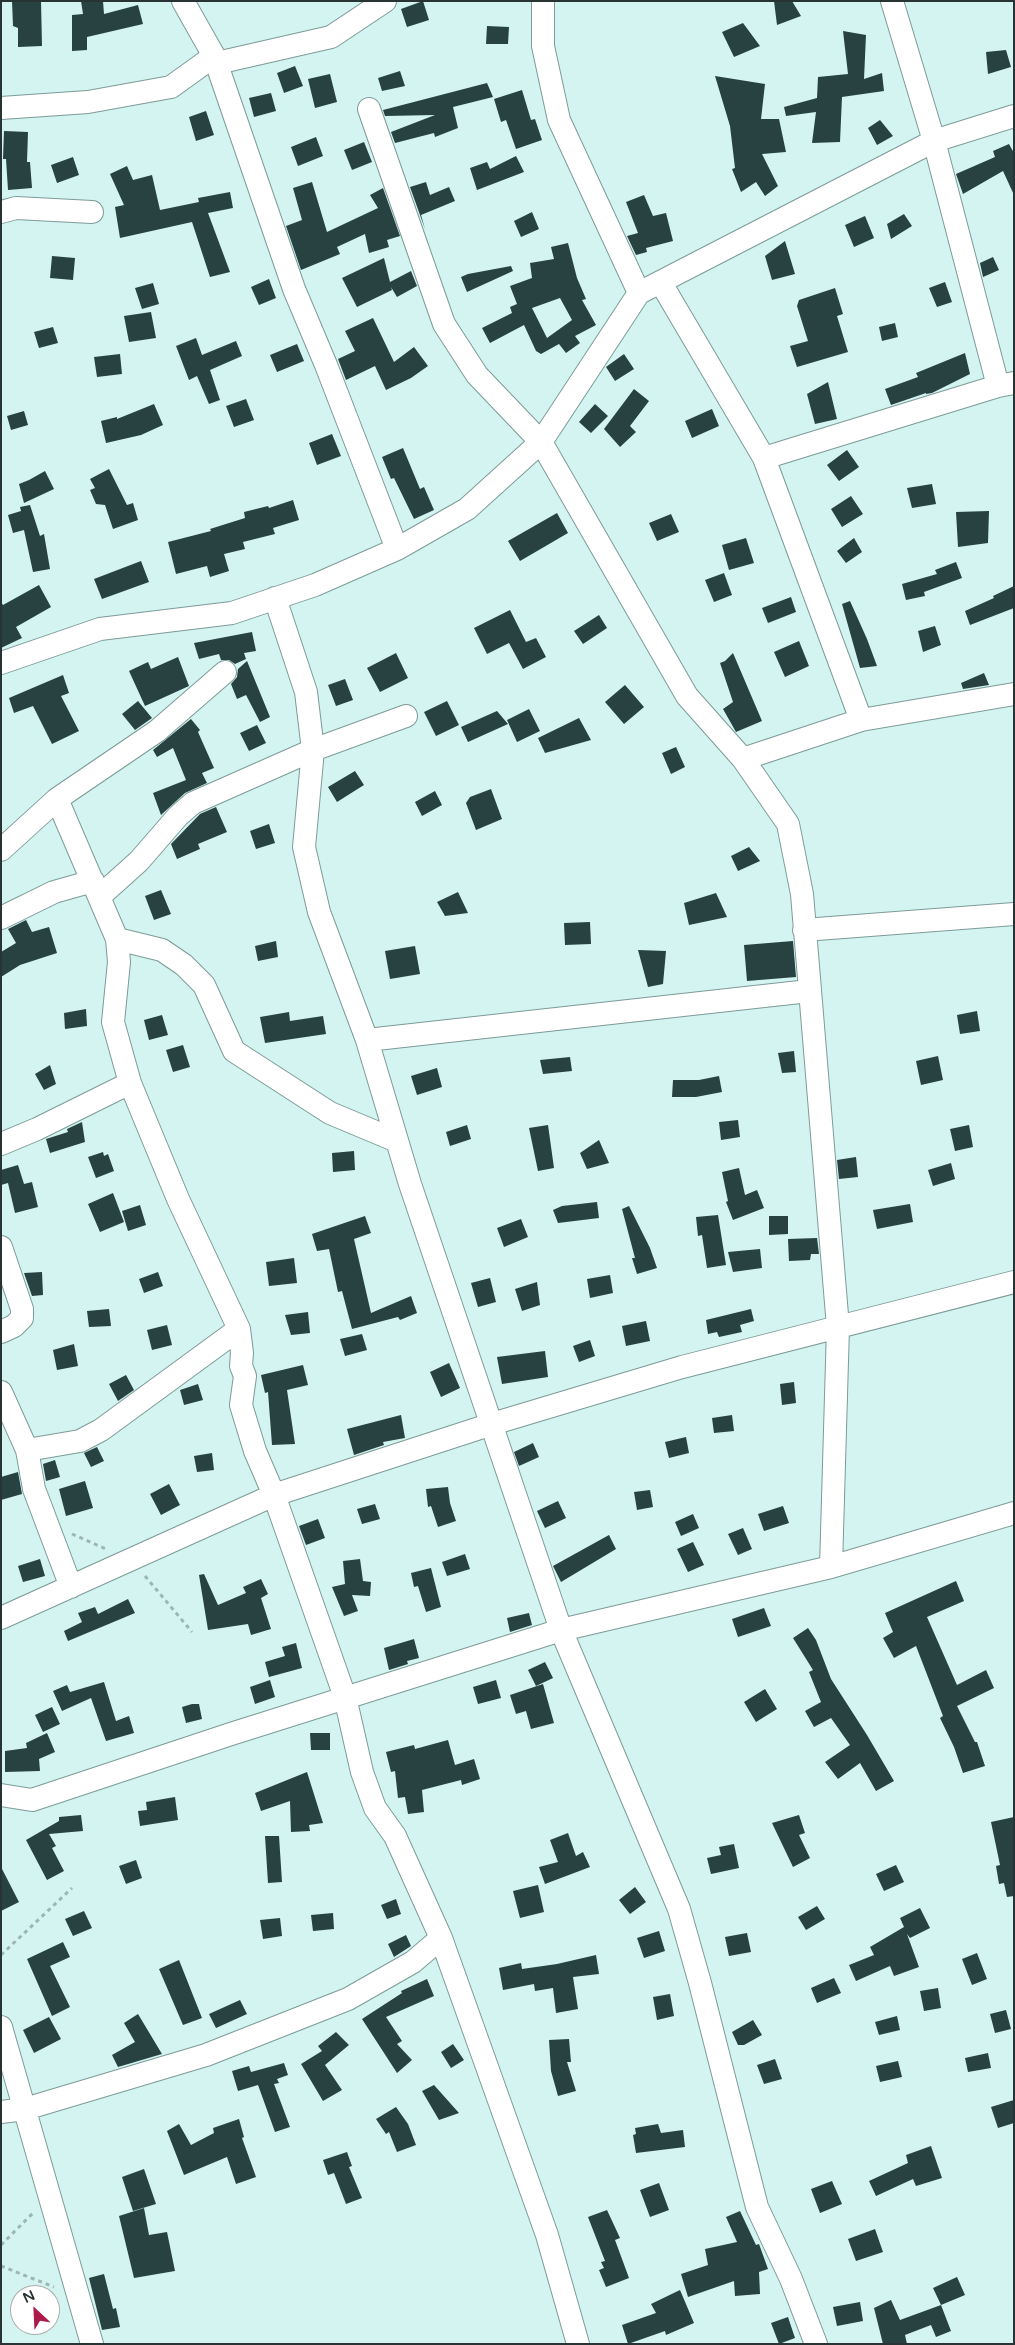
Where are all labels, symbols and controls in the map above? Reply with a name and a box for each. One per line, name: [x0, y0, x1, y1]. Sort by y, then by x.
north arrow: [10, 2285, 60, 2335]
text: N: [20, 2287, 38, 2307]

